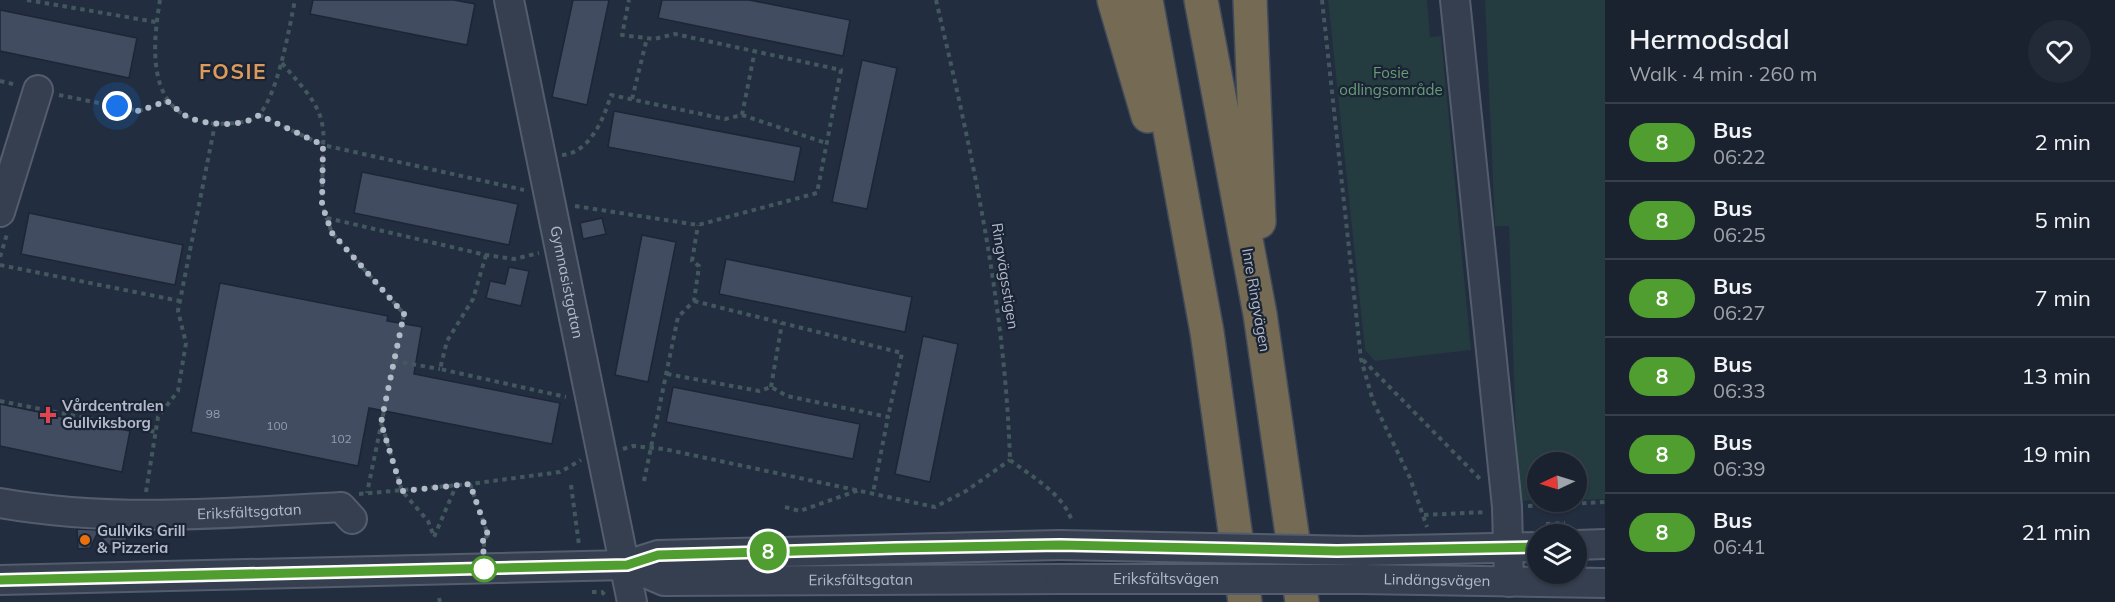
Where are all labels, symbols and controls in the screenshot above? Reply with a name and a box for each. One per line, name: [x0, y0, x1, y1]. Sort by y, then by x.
button: heart: [2028, 20, 2091, 83]
text: Hermodsdal: [1629, 21, 1790, 56]
district label: FOSIE: [199, 58, 267, 84]
text: Walk · 4 min · 260 m: [1629, 61, 1817, 86]
park label: Fosie odlingsområde: [1339, 63, 1443, 99]
your location: [102, 91, 132, 121]
text: Bus: [1713, 116, 1752, 144]
text: 2 min: [2035, 128, 2091, 156]
text: 8: [1656, 129, 1668, 155]
text: 06:22: [1713, 144, 1766, 169]
text: Bus: [1713, 194, 1752, 222]
text: 5 min: [2035, 206, 2091, 234]
text: 8: [1656, 207, 1668, 233]
street label: Ringvägsstigen: [988, 221, 1023, 330]
text: 06:25: [1713, 222, 1766, 247]
street label: Gymnasistgatan: [546, 224, 588, 340]
street label: Inre Ringvägen: [1238, 247, 1275, 353]
text: Bus: [1713, 272, 1752, 300]
text: 7 min: [2035, 284, 2091, 312]
text: 8: [1656, 285, 1668, 311]
text: 06:27: [1713, 300, 1766, 325]
text: Bus: [1713, 350, 1752, 378]
text: 13 min: [2021, 362, 2091, 390]
text: 8: [1656, 363, 1668, 389]
text: 06:33: [1713, 378, 1766, 403]
place label: Vårdcentralen Gullviksborg: [61, 396, 164, 432]
marker: Vårdcentralen Gullviksborg: [39, 406, 57, 424]
house number: 98: [206, 406, 220, 421]
house number: 100: [266, 418, 288, 433]
text: Bus: [1713, 428, 1752, 456]
house number: 102: [330, 431, 352, 446]
text: 19 min: [2021, 440, 2091, 468]
text: 8: [1656, 441, 1668, 467]
north arrow: [1527, 452, 1587, 512]
map controls: [1527, 452, 1587, 584]
text: 06:39: [1713, 456, 1766, 481]
street label: Eriksfältsgatan: [197, 499, 302, 523]
text: Bus: [1713, 506, 1752, 534]
text: 21 min: [2021, 518, 2091, 546]
text: 8: [1656, 519, 1668, 545]
place label: Gullviks Grill & Pizzeria: [97, 521, 185, 557]
button: layers: [1527, 524, 1587, 584]
line badge: 8: [748, 532, 788, 570]
marker: Gullviks Grill & Pizzeria: [78, 533, 92, 547]
text: 06:41: [1713, 534, 1766, 559]
text: 8: [762, 538, 774, 564]
unlabelled marker: [471, 556, 497, 582]
street label: Eriksfältsvägen: [1113, 569, 1219, 588]
street label: Lindängsvägen: [1383, 569, 1491, 590]
street label: Eriksfältsgatan: [808, 570, 913, 589]

